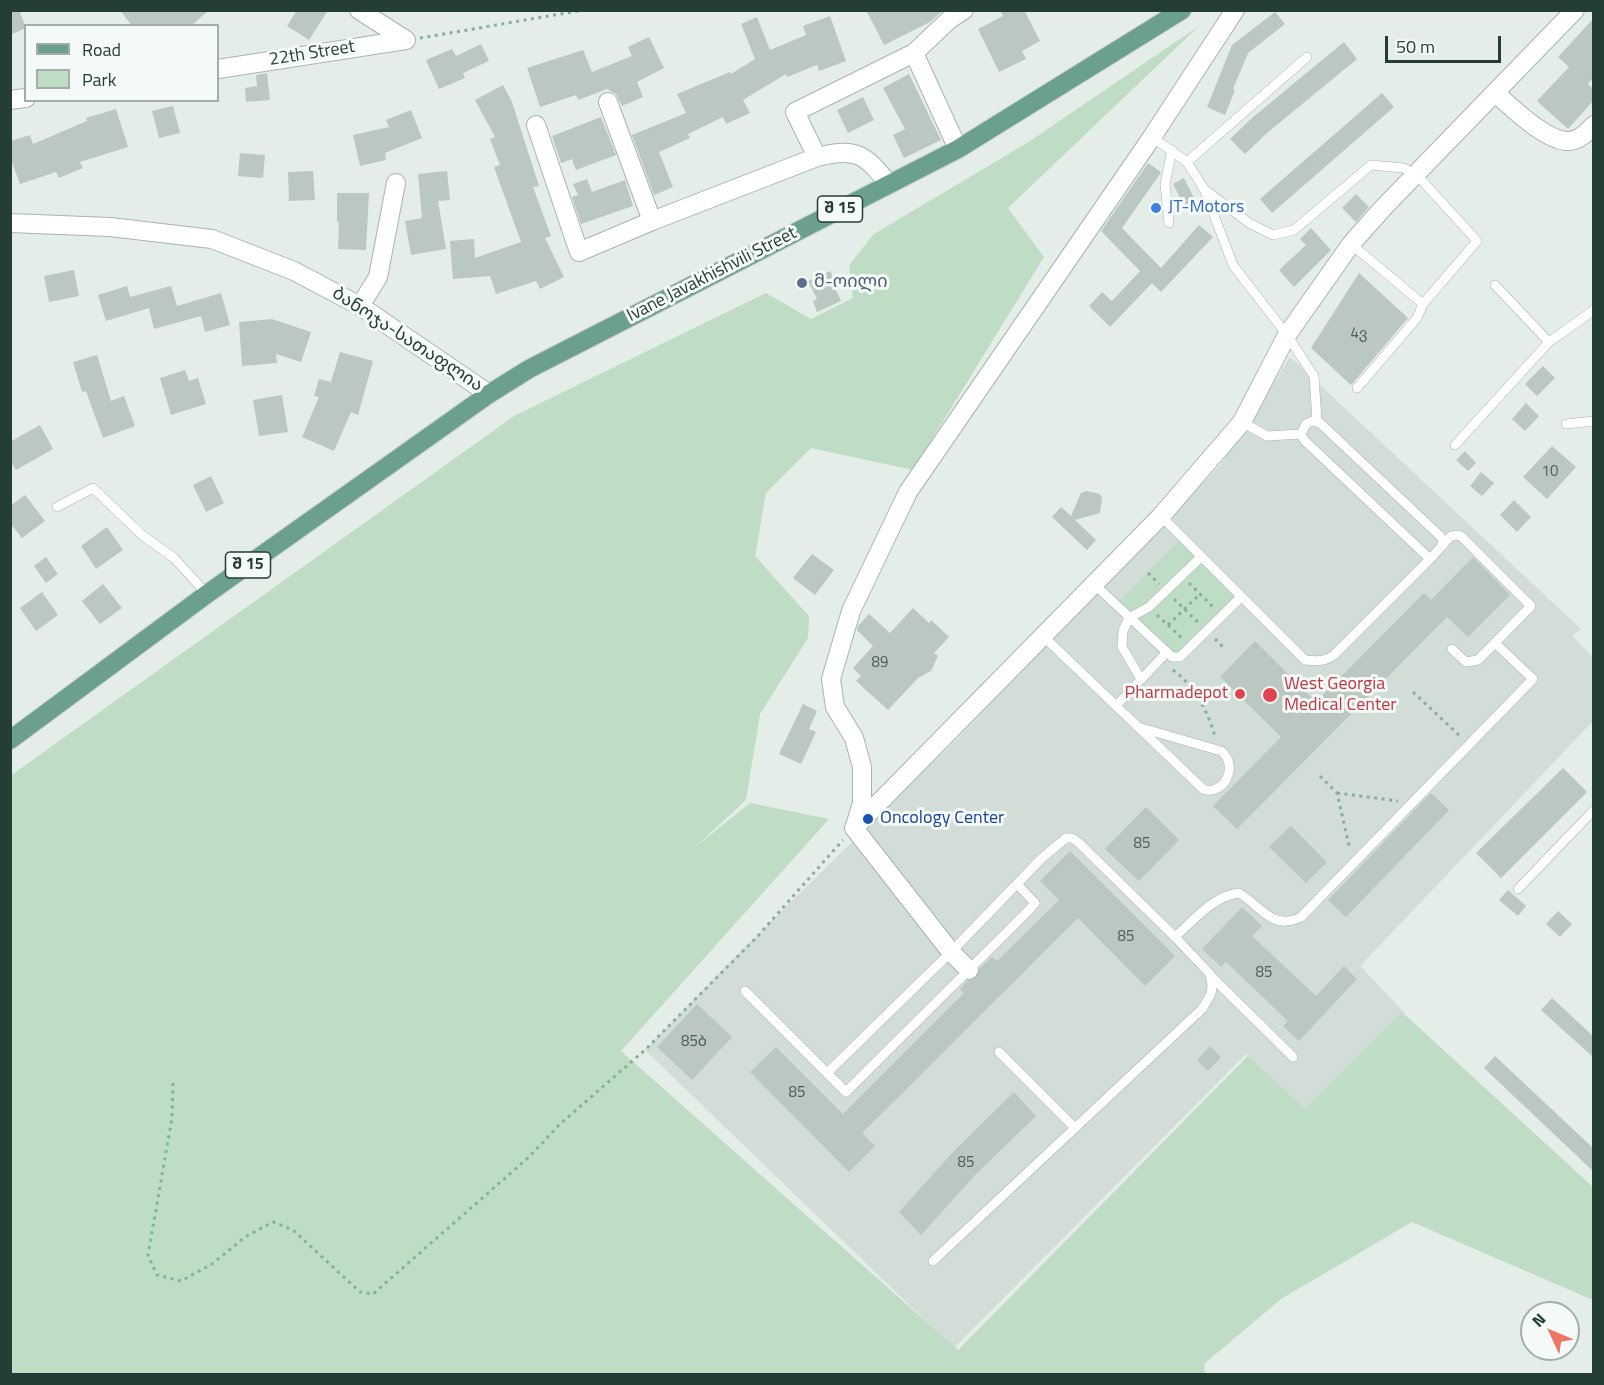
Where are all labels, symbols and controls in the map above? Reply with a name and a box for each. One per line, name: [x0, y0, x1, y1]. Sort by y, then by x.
legend: [24, 24, 219, 102]
scale bar: [1388, 24, 1504, 62]
text: 50 m: [1396, 33, 1435, 60]
text: Road: [82, 36, 121, 63]
street label: 22th Street: [268, 37, 356, 71]
text: Park: [82, 66, 116, 93]
road number: შ 15: [818, 196, 862, 222]
place label: JT-Motors: [1168, 197, 1244, 219]
marker: JT-Motors: [1149, 201, 1163, 215]
street label: Ivane Javakhishvili Street: [624, 223, 800, 327]
place label: მ-ოილი: [814, 272, 888, 294]
marker: მ-ოილი: [795, 276, 809, 290]
street label: ბანოჯა-სათაფლია: [327, 283, 487, 397]
house number: 4ვ: [1350, 325, 1368, 343]
house number: 10: [1542, 463, 1558, 481]
road number: შ 15: [226, 552, 270, 578]
house number: 89: [872, 654, 888, 672]
place label: West Georgia Medical Center: [1284, 674, 1397, 716]
place label: Pharmadepot: [1125, 683, 1228, 705]
marker: West Georgia Medical Center: [1261, 686, 1279, 704]
marker: Pharmadepot: [1233, 687, 1247, 701]
place label: Oncology Center: [880, 808, 1004, 830]
marker: Oncology Center: [861, 812, 875, 826]
house number: 85: [1134, 835, 1150, 853]
house number: 85: [1118, 928, 1134, 946]
house number: 85: [1256, 964, 1272, 982]
house number: 85ბ: [681, 1033, 707, 1051]
house number: 85: [789, 1084, 805, 1102]
house number: 85: [958, 1154, 974, 1172]
north arrow: [1520, 1301, 1580, 1361]
text: N: [1526, 1308, 1551, 1332]

